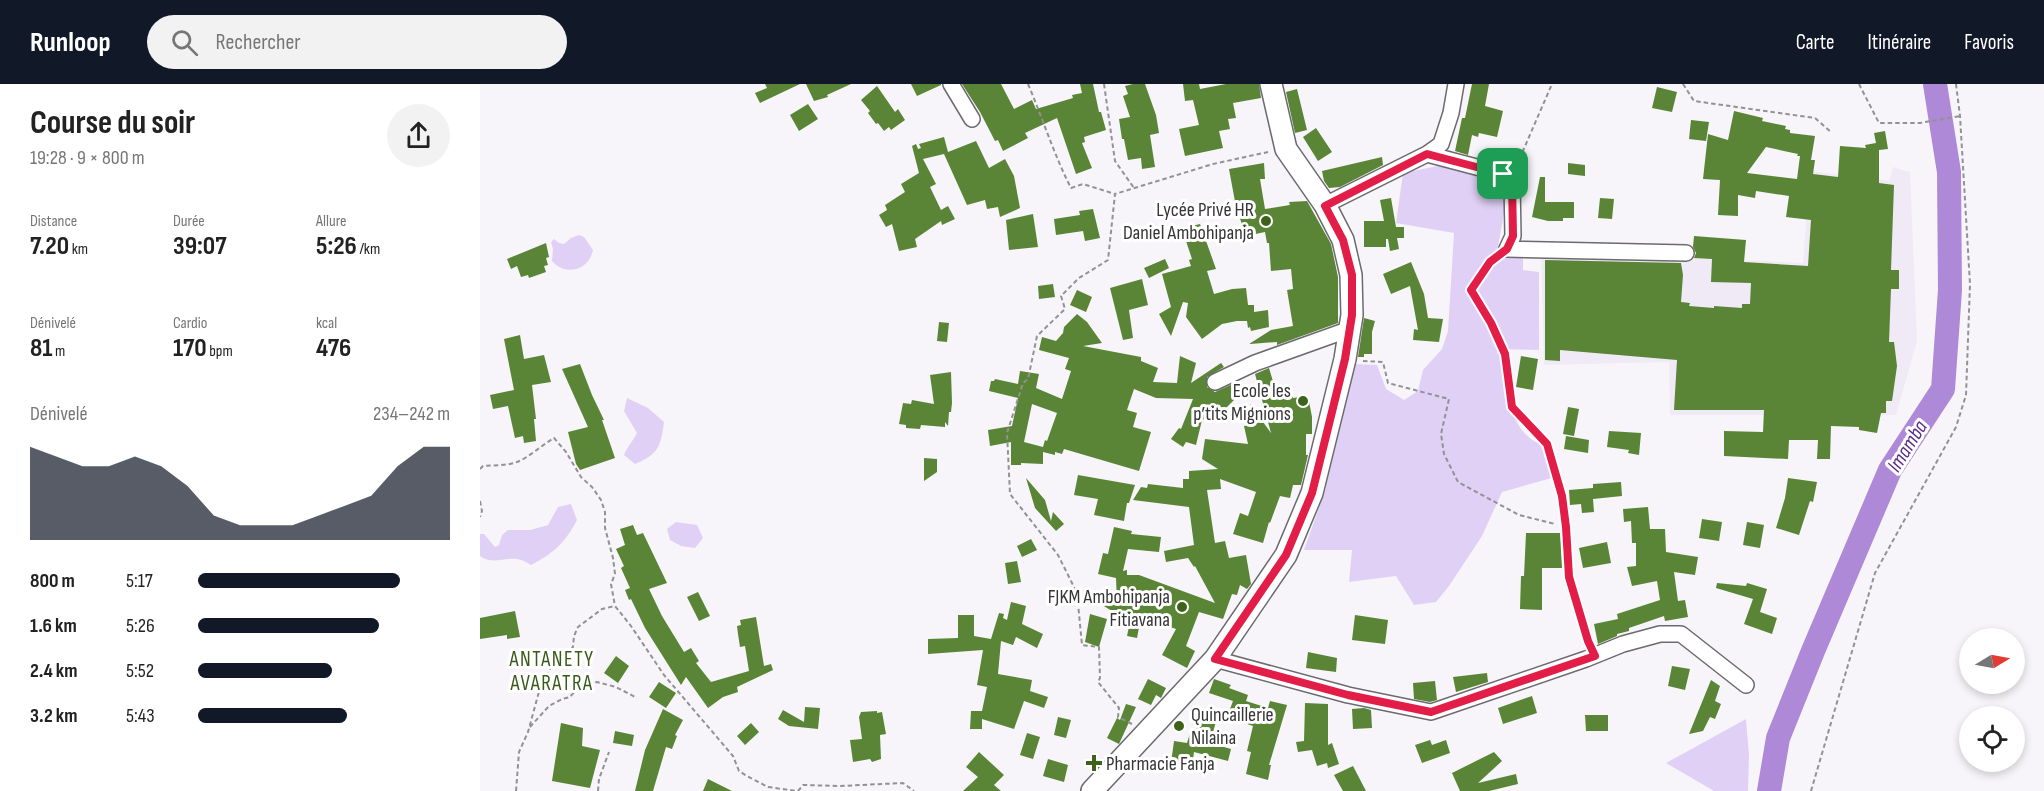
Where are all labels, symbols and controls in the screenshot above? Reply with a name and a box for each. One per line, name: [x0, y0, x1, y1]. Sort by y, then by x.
search box: [147, 15, 567, 69]
text: Runloop: [30, 26, 111, 59]
icon: search: [168, 26, 201, 59]
text: Rechercher: [216, 29, 301, 56]
text: Carte: [1796, 30, 1835, 55]
text: Itinéraire: [1868, 30, 1931, 55]
text: Favoris: [1964, 30, 2014, 55]
text: Course du soir: [30, 103, 195, 143]
button: share: [387, 104, 450, 167]
text: 19:28 · 9 × 800 m: [30, 146, 145, 170]
pin: [1477, 148, 1528, 199]
icon: arrive: [1486, 157, 1519, 190]
place label: Lycée Privé HR Daniel Ambohipanja: [1123, 198, 1254, 245]
text: Distance: [30, 212, 77, 231]
text: Durée: [173, 212, 205, 231]
text: Allure: [316, 212, 346, 231]
marker: Lycée Privé HR Daniel Ambohipanja: [1259, 214, 1273, 228]
text: 7.20: [30, 231, 69, 262]
text: 39:07: [173, 231, 226, 262]
text: 5:26: [316, 231, 357, 262]
text: km: [69, 240, 88, 259]
text: /km: [357, 240, 380, 259]
text: Dénivelé: [30, 314, 76, 333]
text: Cardio: [173, 314, 207, 333]
text: kcal: [316, 314, 337, 333]
text: 81: [30, 333, 52, 364]
text: 170: [173, 333, 207, 364]
text: 476: [316, 333, 351, 364]
text: m: [52, 342, 65, 361]
text: bpm: [207, 342, 233, 361]
place label: Ecole les p’tits Mignions: [1193, 379, 1291, 426]
marker: Ecole les p’tits Mignions: [1296, 394, 1310, 408]
text: Dénivelé: [30, 402, 88, 426]
text: 234–242 m: [373, 402, 450, 426]
water label: Imamba: [1882, 415, 1933, 477]
text: 800 m: [30, 569, 75, 593]
text: 5:17: [126, 569, 153, 593]
place label: FJKM Ambohipanja Fitiavana: [1048, 585, 1170, 632]
marker: FJKM Ambohipanja Fitiavana: [1175, 600, 1189, 614]
text: 1.6 km: [30, 614, 77, 638]
text: 5:26: [126, 614, 155, 638]
north arrow: [1959, 628, 2025, 694]
map controls: [1959, 628, 2025, 772]
district label: ANTANETY AVARATRA: [509, 647, 595, 696]
text: 2.4 km: [30, 659, 78, 683]
text: 5:52: [126, 659, 154, 683]
place label: Quincaillerie Nilaina: [1191, 703, 1274, 750]
text: 3.2 km: [30, 704, 78, 728]
text: 5:43: [126, 704, 155, 728]
button: locate: [1959, 706, 2025, 772]
marker: Quincaillerie Nilaina: [1172, 719, 1186, 733]
place label: Pharmacie Fanja: [1106, 752, 1215, 776]
marker: Pharmacie Fanja: [1087, 756, 1101, 770]

